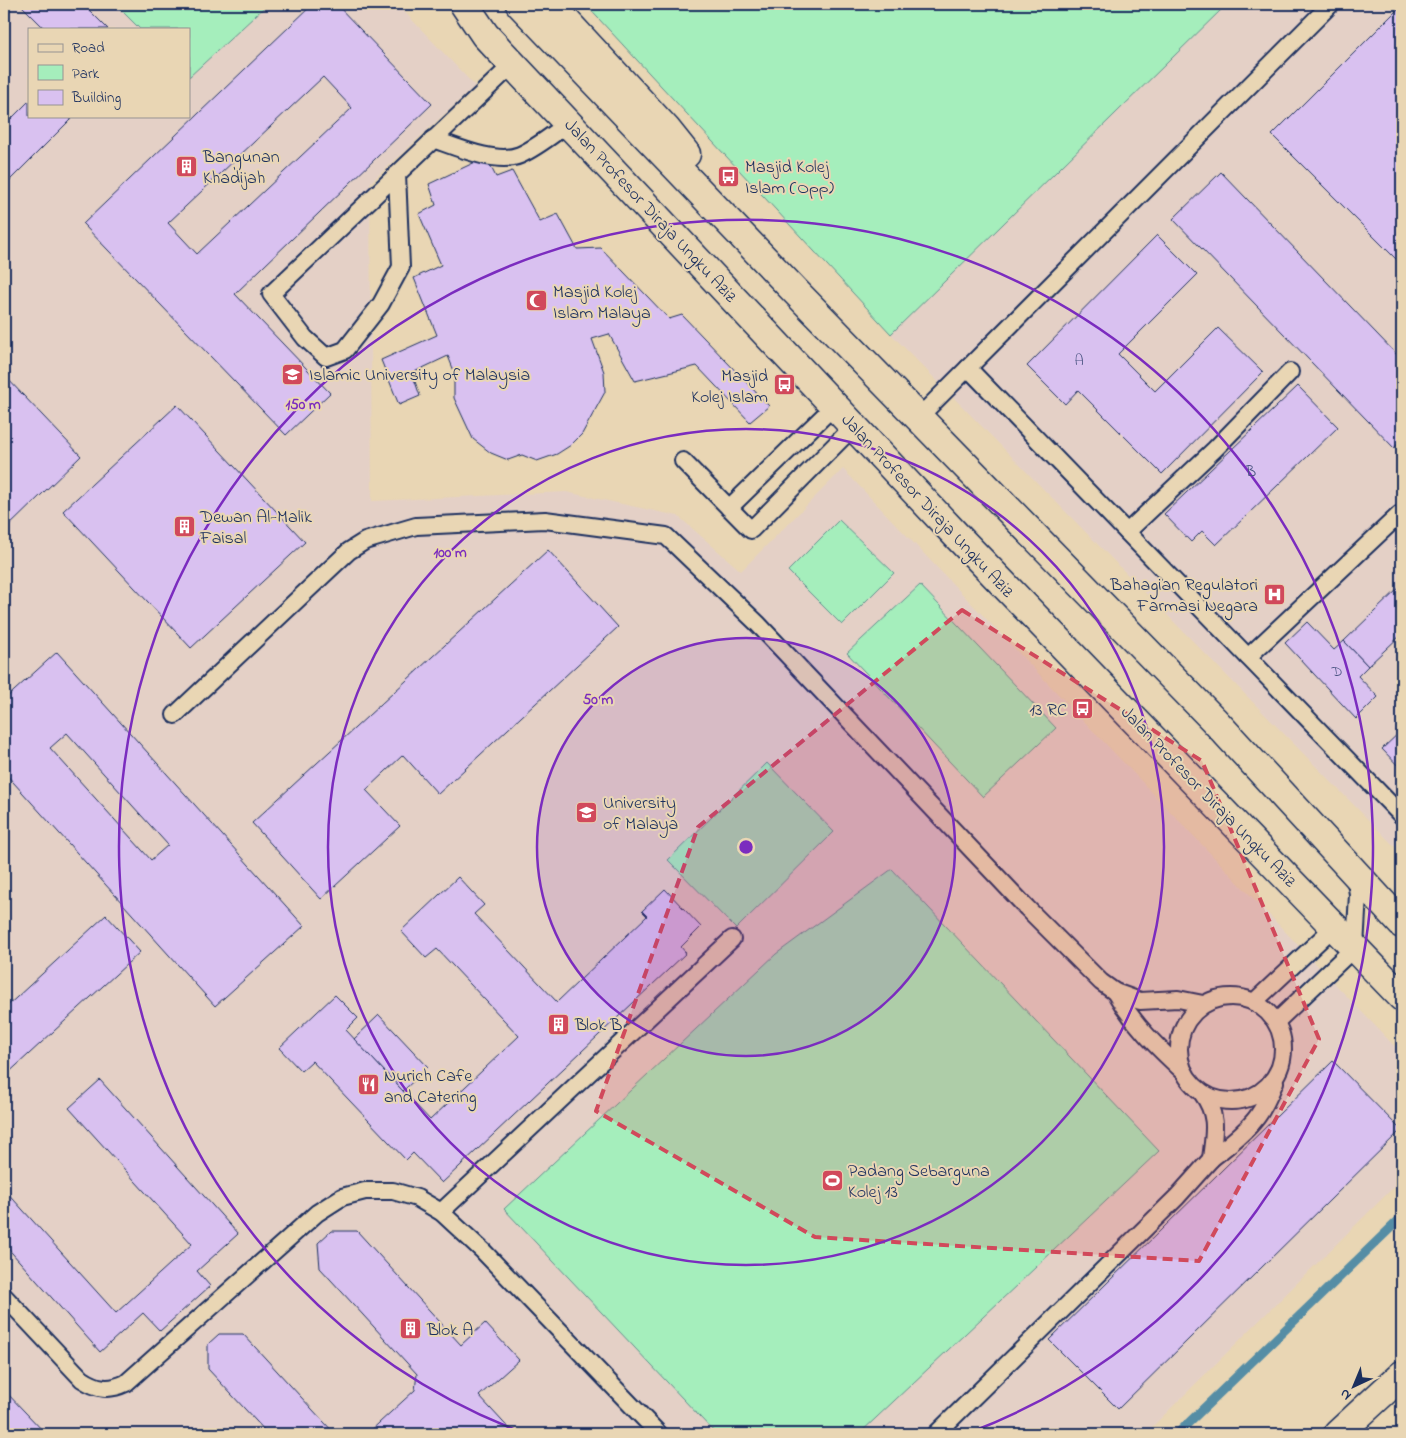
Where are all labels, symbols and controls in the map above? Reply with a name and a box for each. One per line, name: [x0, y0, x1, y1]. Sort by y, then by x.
legend: [28, 28, 190, 118]
text: Road: [72, 37, 105, 59]
text: Park: [72, 63, 100, 85]
text: Building: [71, 87, 121, 110]
street label: Jalan Profesor Diraja Ungku Aziz: [556, 114, 742, 310]
place label: Bangunan Khadijah: [202, 145, 280, 192]
building icon: Bangunan Khadijah: [175, 154, 199, 178]
place label: Masjid Kolej Islam (Opp): [745, 155, 834, 202]
bus stop icon: Masjid Kolej Islam (Opp): [717, 164, 741, 188]
place label: Masjid Kolej Islam Malaya: [553, 280, 651, 327]
mosque icon: Masjid Kolej Islam Malaya: [525, 289, 549, 313]
house number: A: [1074, 350, 1084, 372]
school or university icon: Islamic University of Malaysia: [281, 362, 305, 386]
place label: Islamic University of Malaysia: [309, 363, 530, 389]
place label: Masjid Kolej Islam: [691, 364, 768, 411]
bus stop icon: Masjid Kolej Islam: [772, 373, 796, 397]
text: 150 m: [285, 394, 321, 416]
street label: Jalan Profesor Diraja Ungku Aziz: [833, 409, 1019, 605]
house number: B: [1245, 461, 1256, 483]
place label: Dewan Al-Malik Faisal: [199, 505, 312, 552]
building icon: Dewan Al-Malik Faisal: [172, 514, 196, 538]
text: 100 m: [433, 542, 467, 564]
place label: Bahagian Regulatori Farmasi Negara: [1109, 573, 1258, 621]
hospital icon: Bahagian Regulatori Farmasi Negara: [1262, 582, 1286, 606]
house number: D: [1330, 661, 1343, 683]
text: 50 m: [583, 689, 614, 711]
bus stop icon: 13 RC: [1071, 697, 1095, 721]
place label: 13 RC: [1029, 698, 1067, 724]
street label: Jalan Profesor Diraja Ungku Aziz: [1113, 701, 1302, 895]
place label: University of Malaya: [603, 791, 678, 838]
school or university icon: University of Malaya: [575, 800, 599, 824]
centre of rings: [737, 838, 755, 856]
building icon: Blok B: [547, 1012, 571, 1036]
place label: Blok B: [574, 1013, 622, 1039]
place label: Nurich Cafe and Catering: [384, 1064, 477, 1112]
restaurant icon: Nurich Cafe and Catering: [356, 1073, 380, 1097]
place label: Padang Sebarguna Kolej 13: [848, 1159, 990, 1206]
sports icon: Padang Sebarguna Kolej 13: [820, 1168, 844, 1192]
building icon: Blok A: [399, 1317, 423, 1341]
place label: Blok A: [426, 1318, 473, 1344]
north arrow: [1328, 1360, 1378, 1410]
text: N: [1335, 1383, 1357, 1405]

